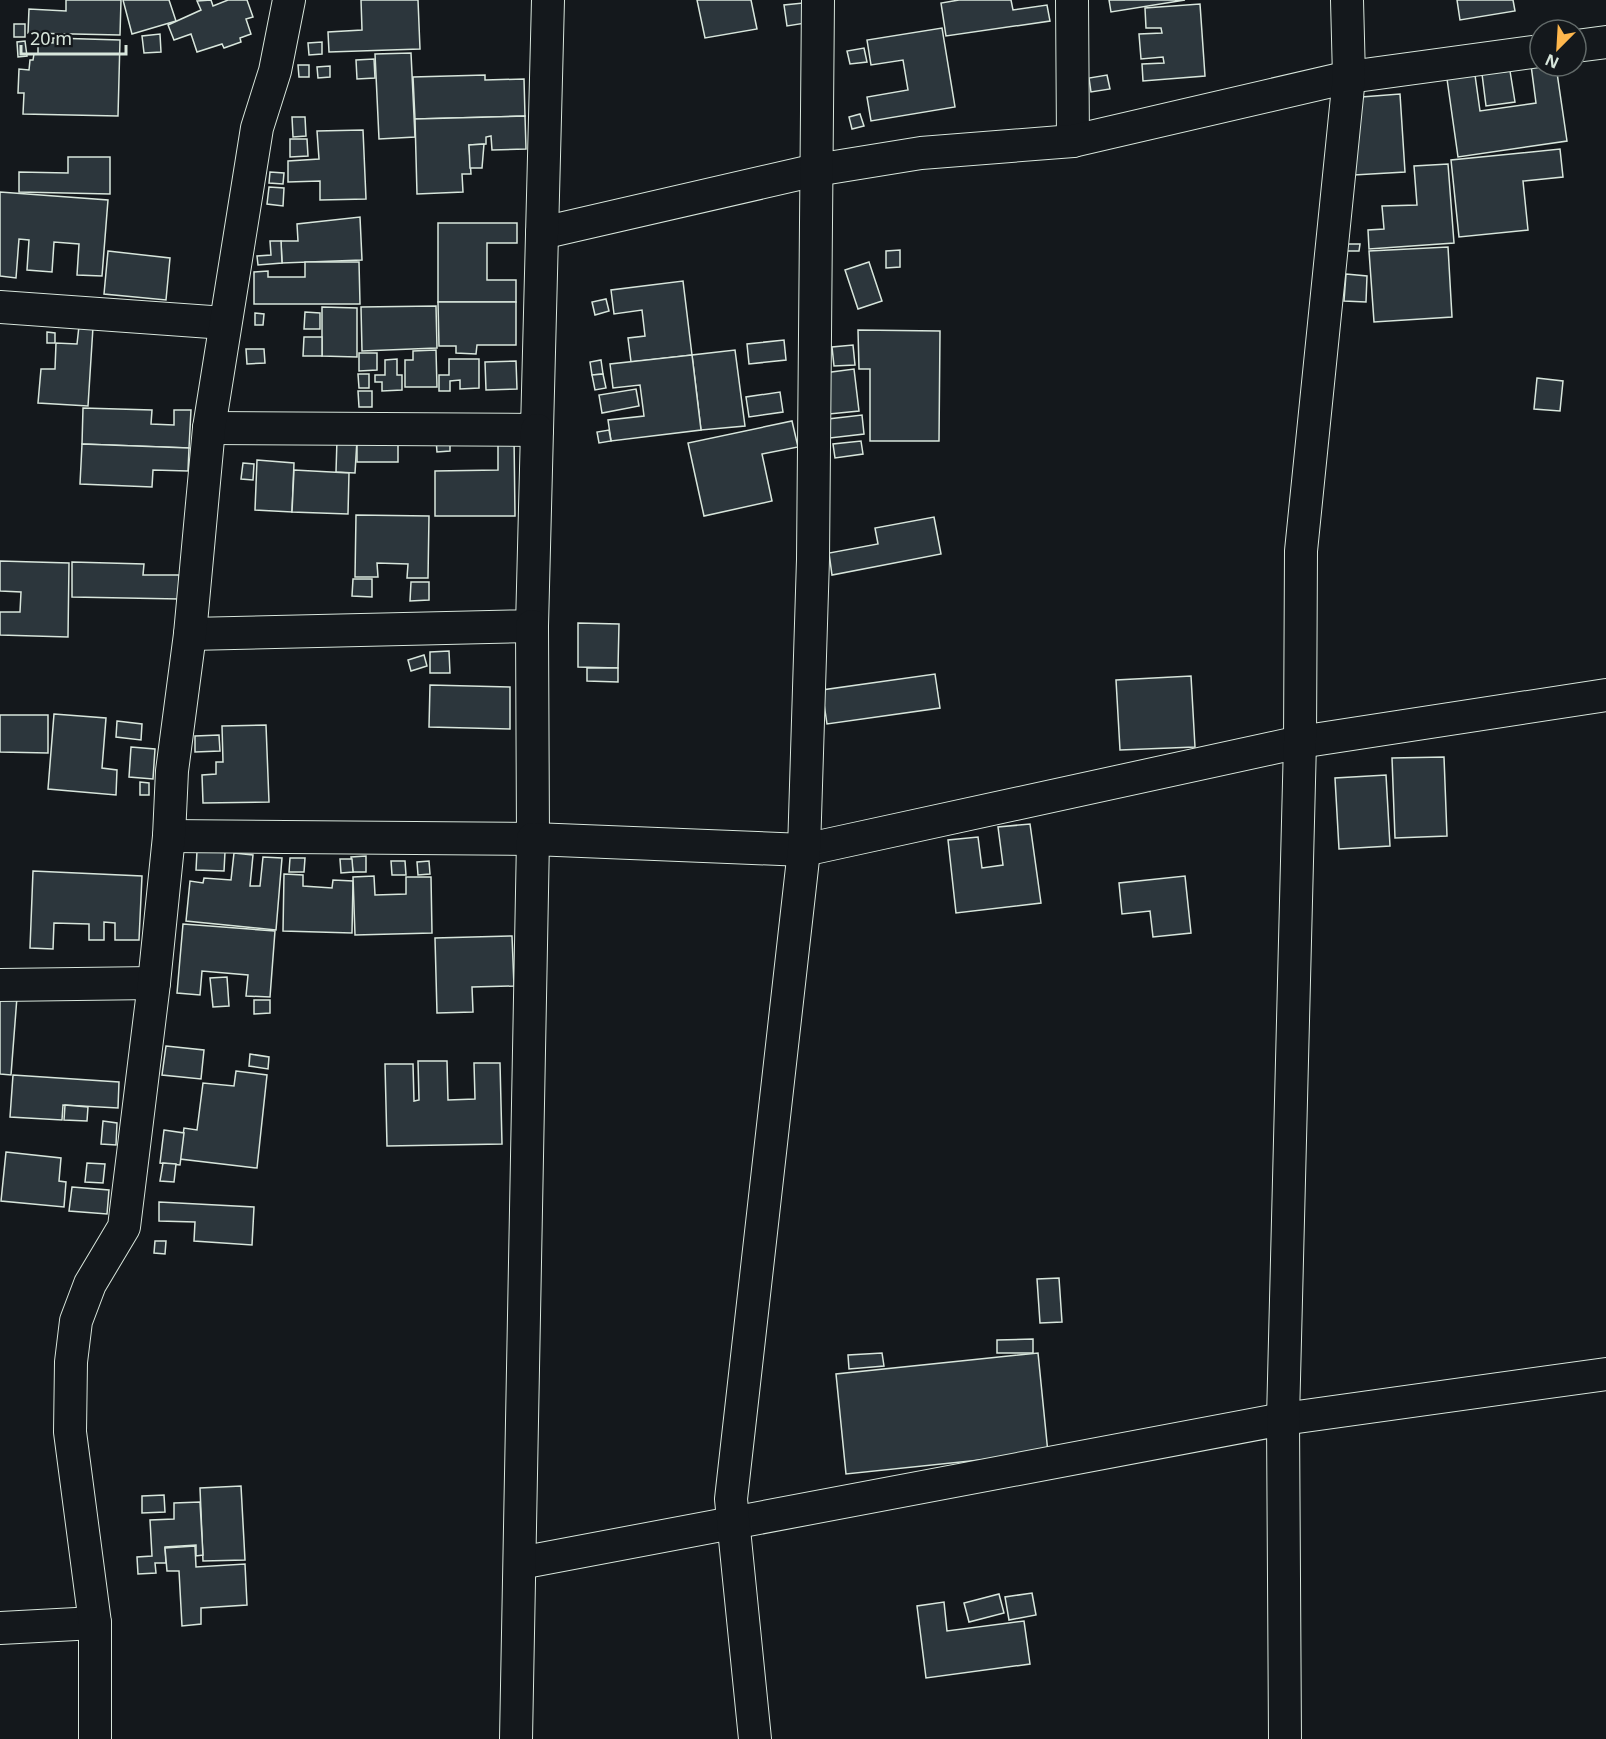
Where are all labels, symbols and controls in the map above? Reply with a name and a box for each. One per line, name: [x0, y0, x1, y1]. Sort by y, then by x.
scale bar: [21, 18, 126, 56]
north arrow: [1528, 18, 1588, 78]
text: 20 m: [30, 26, 72, 50]
text: N: [1541, 49, 1562, 74]

